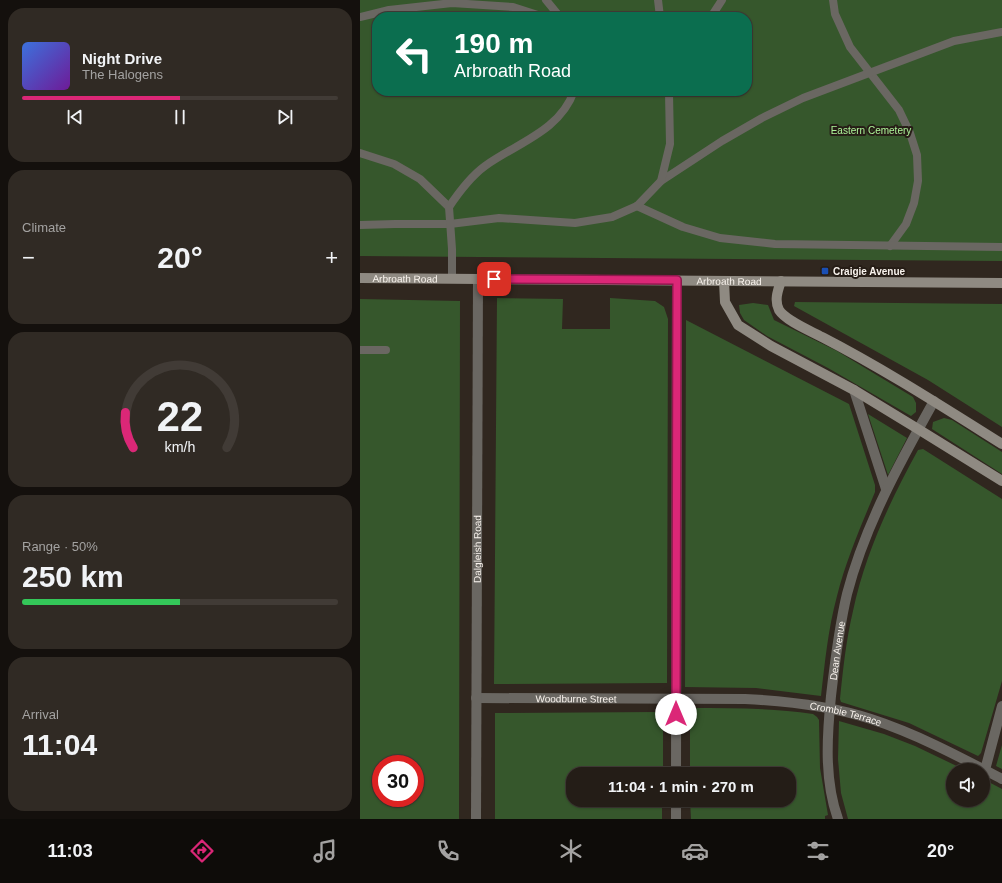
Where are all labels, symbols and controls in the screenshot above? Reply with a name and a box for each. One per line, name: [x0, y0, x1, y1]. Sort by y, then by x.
icon: left: [388, 28, 440, 80]
text: 190 m: [454, 28, 533, 59]
text: Night Drive: [82, 50, 162, 67]
text: Arbroath Road: [454, 61, 571, 81]
text: The Halogens: [82, 67, 163, 82]
icon: previous: [64, 106, 86, 128]
icon: pause: [169, 106, 191, 128]
icon: next: [274, 106, 296, 128]
park label: Eastern Cemetery: [831, 125, 911, 136]
text: Climate: [22, 220, 66, 235]
text: 20°: [157, 241, 203, 274]
text: −: [22, 245, 35, 270]
text: +: [325, 245, 338, 270]
pin: [477, 262, 511, 296]
marker: Craigie Avenue: [820, 266, 830, 276]
place label: Craigie Avenue: [833, 266, 905, 277]
icon: arrive: [483, 268, 505, 290]
street label: Arbroath Road: [372, 273, 438, 285]
street label: Arbroath Road: [696, 276, 762, 287]
text: 22: [157, 392, 203, 439]
text: km/h: [165, 438, 196, 454]
street label: Dalgleish Road: [472, 515, 483, 583]
text: Range · 50%: [22, 539, 98, 554]
text: 250 km: [22, 560, 124, 593]
street label: Dean Avenue: [828, 620, 847, 681]
street label: Woodburne Street: [535, 693, 617, 705]
position arrow: [655, 693, 697, 735]
street label: Crombie Terrace: [809, 700, 883, 728]
text: Arrival: [22, 707, 59, 722]
text: 11:04: [22, 728, 97, 761]
speed limit sign: 30: [372, 755, 424, 807]
map controls: [946, 763, 990, 807]
button: sound: [946, 763, 990, 807]
text: 11:04 · 1 min · 270 m: [608, 778, 754, 795]
icon: directions: [188, 837, 216, 865]
icon: music: [311, 837, 339, 865]
icon: phone: [434, 837, 462, 865]
icon: climate: [557, 837, 585, 865]
icon: car: [681, 837, 709, 865]
icon: filters: [804, 837, 832, 865]
text: 11:03: [48, 841, 93, 861]
text: 20°: [927, 841, 954, 861]

